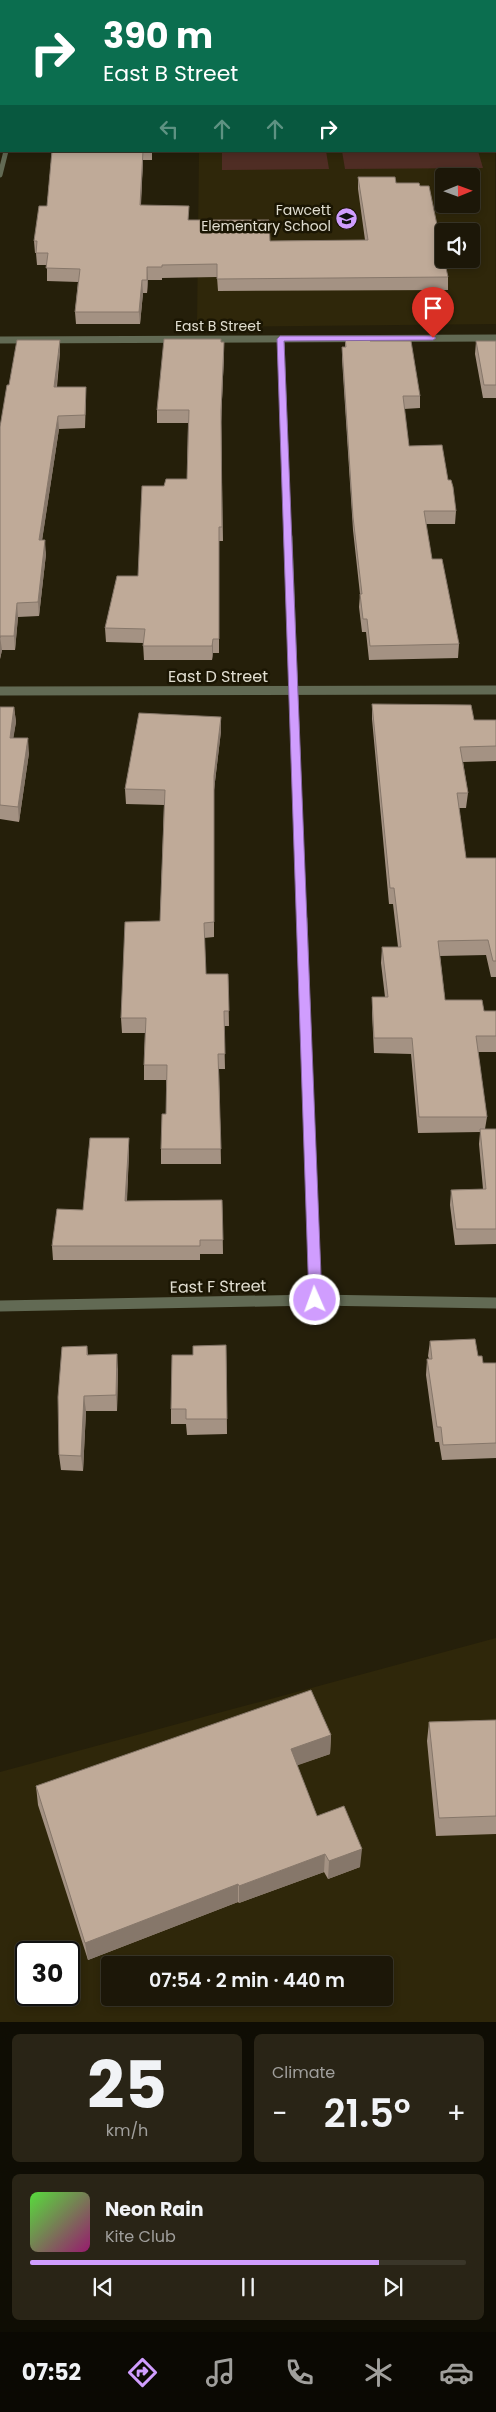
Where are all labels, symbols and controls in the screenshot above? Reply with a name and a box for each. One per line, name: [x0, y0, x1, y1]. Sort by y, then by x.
text: 390 m: [103, 11, 213, 60]
icon: right: [20, 20, 85, 85]
text: East B Street: [103, 58, 238, 89]
icon: left: [155, 115, 183, 143]
icon: ahead: [208, 115, 236, 143]
icon: ahead: [261, 115, 289, 143]
icon: right: [314, 115, 342, 143]
north arrow: [435, 168, 480, 212]
map controls: [435, 168, 480, 268]
place label: Fawcett Elementary School: [201, 200, 331, 236]
school or university icon: Fawcett Elementary School: [335, 206, 359, 230]
button: sound: [435, 223, 480, 268]
pin: [412, 287, 454, 338]
icon: arrive: [419, 294, 447, 322]
street label: East B Street: [175, 316, 261, 336]
street label: East D Street: [168, 665, 268, 688]
position arrow: [288, 1273, 340, 1325]
street label: East F Street: [169, 1274, 267, 1299]
speed limit sign: 30: [15, 1941, 80, 2006]
text: 07:54 · 2 min · 440 m: [149, 1967, 345, 1994]
text: 25: [87, 2040, 167, 2131]
text: Climate: [272, 2061, 335, 2084]
text: 21.5°: [324, 2087, 411, 2140]
text: −: [272, 2094, 287, 2133]
text: +: [447, 2094, 466, 2133]
text: km/h: [106, 2119, 148, 2142]
text: Neon Rain: [105, 2196, 204, 2223]
text: Kite Club: [105, 2225, 176, 2248]
icon: previous: [89, 2273, 117, 2301]
icon: pause: [234, 2273, 262, 2301]
icon: next: [379, 2273, 407, 2301]
icon: directions: [125, 2355, 160, 2390]
icon: music: [203, 2355, 238, 2390]
icon: phone: [282, 2355, 317, 2390]
icon: climate: [361, 2355, 396, 2390]
icon: car: [439, 2355, 474, 2390]
text: 07:52: [22, 2357, 81, 2388]

